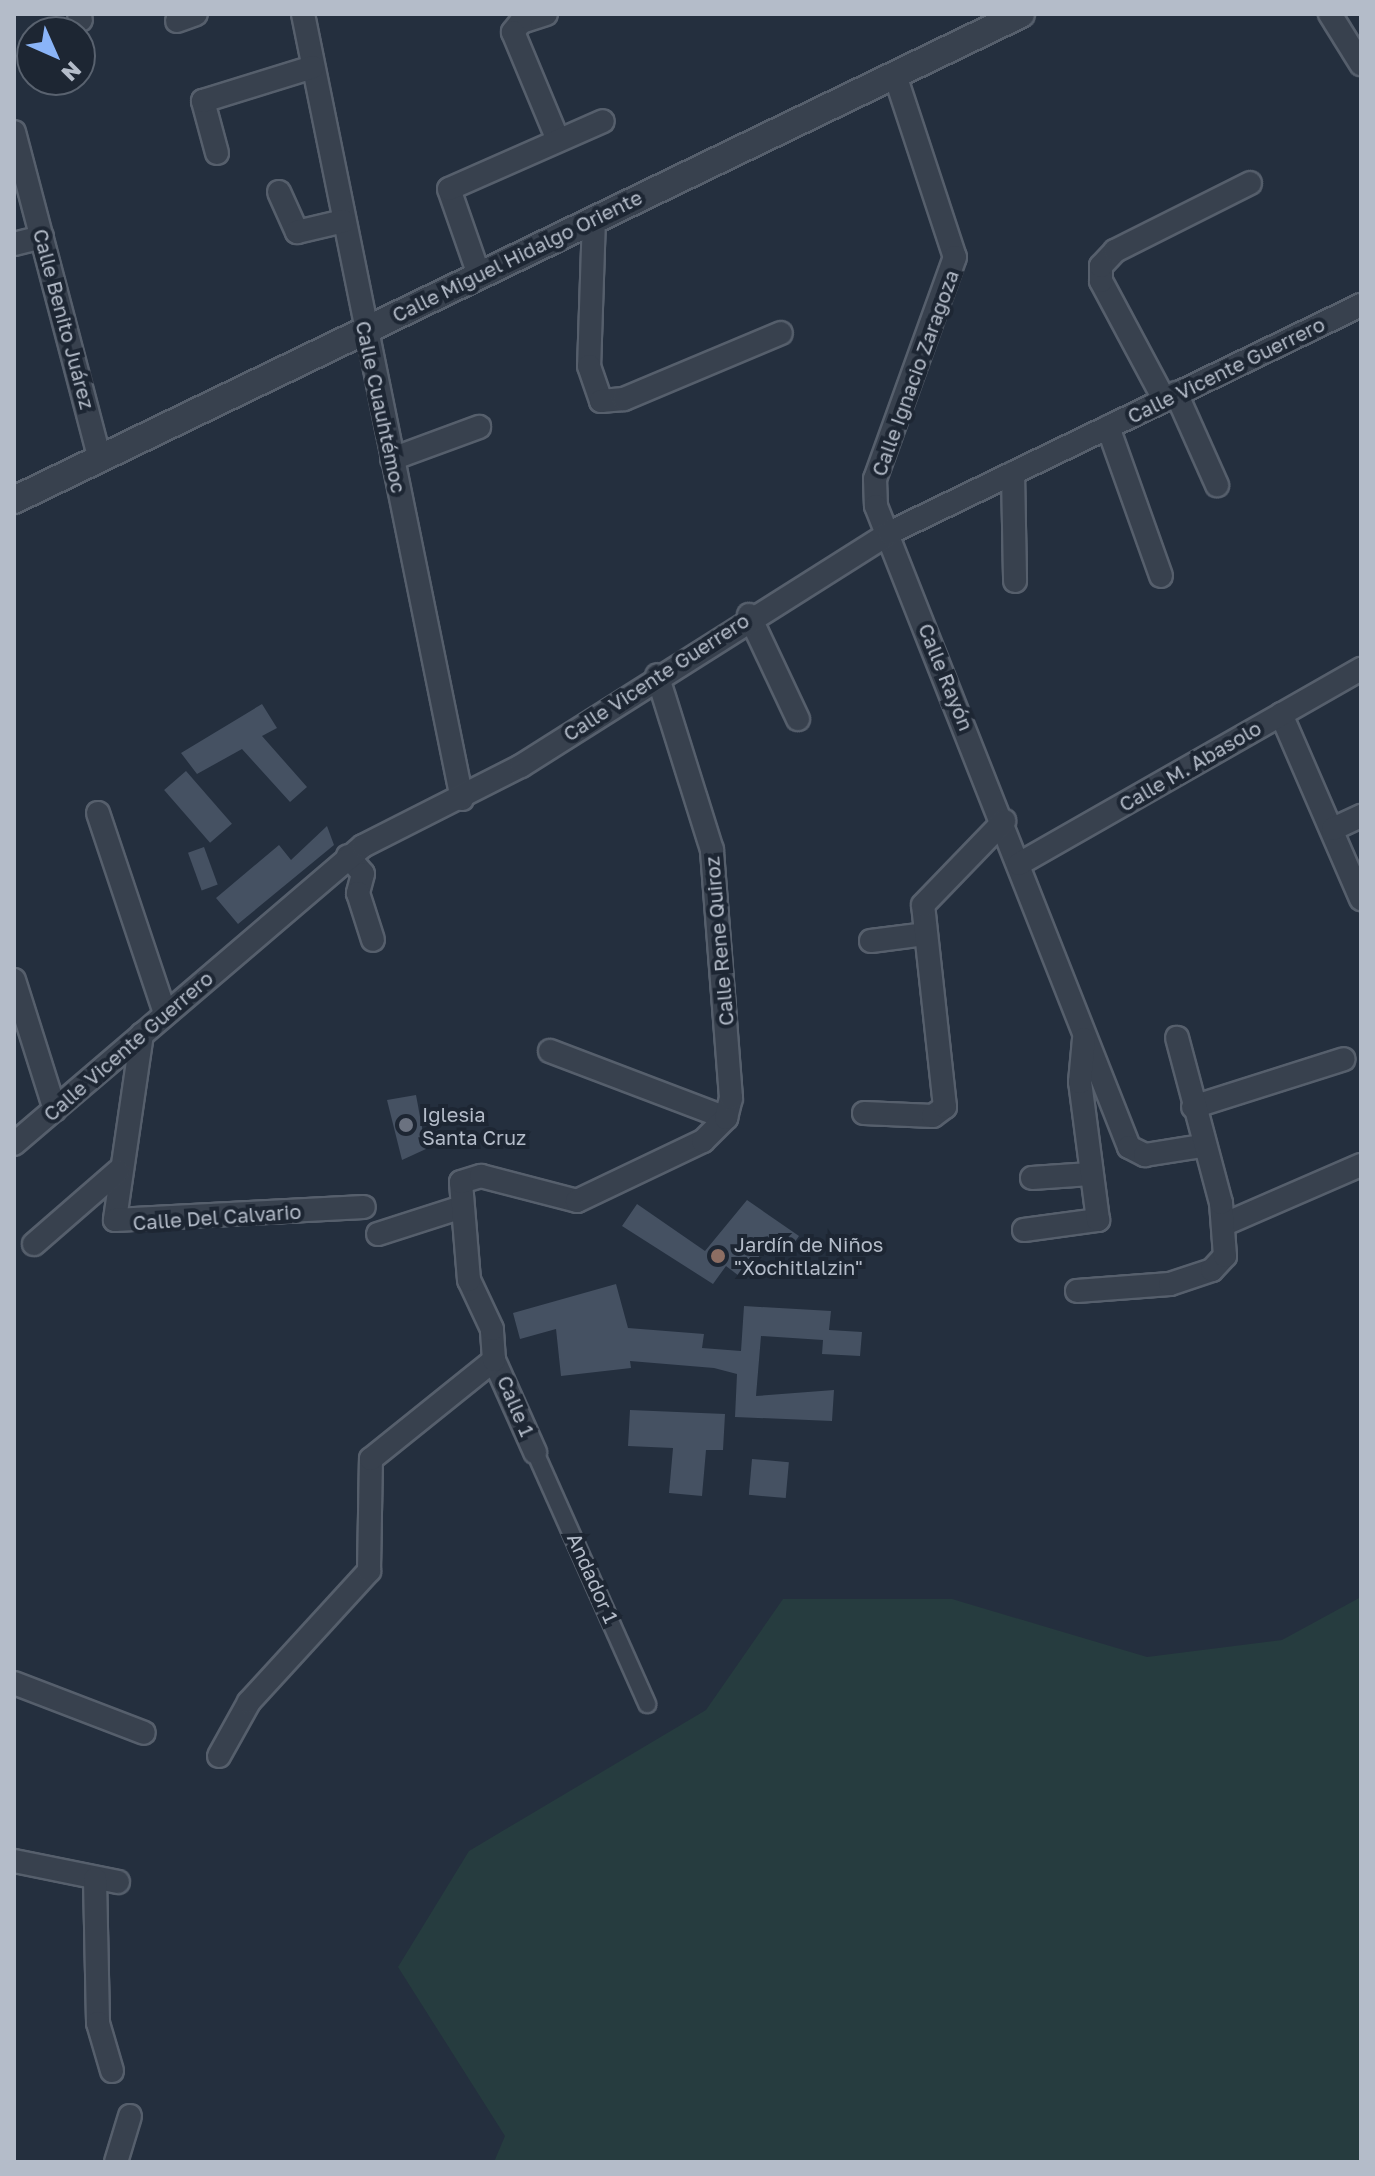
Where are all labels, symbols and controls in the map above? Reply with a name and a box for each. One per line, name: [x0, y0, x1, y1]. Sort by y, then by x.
north arrow: [16, 16, 96, 96]
text: N: [56, 56, 87, 87]
street label: Calle Miguel Hidalgo Oriente: [388, 185, 646, 327]
street label: Calle Benito Juárez: [28, 226, 100, 412]
street label: Calle Ignacio Zaragoza: [867, 267, 963, 479]
street label: Calle Vicente Guerrero: [1123, 312, 1329, 428]
street label: Calle Cuauhtémoc: [351, 319, 411, 495]
street label: Calle Vicente Guerrero: [559, 608, 753, 746]
street label: Calle Rayón: [914, 620, 978, 734]
street label: Calle M. Abasolo: [1115, 716, 1265, 816]
street label: Calle Rene Quiroz: [700, 855, 738, 1027]
street label: Calle Vicente Guerrero: [38, 966, 218, 1126]
place label: Iglesia Santa Cruz: [422, 1102, 526, 1149]
marker: Iglesia Santa Cruz: [397, 1116, 415, 1134]
street label: Calle Del Calvario: [132, 1199, 302, 1235]
place label: Jardín de Niños "Xochitlalzin": [734, 1232, 883, 1279]
marker: Jardín de Niños "Xochitlalzin": [709, 1247, 727, 1265]
street label: Calle 1: [492, 1372, 540, 1440]
street label: Andador 1: [562, 1529, 624, 1627]

